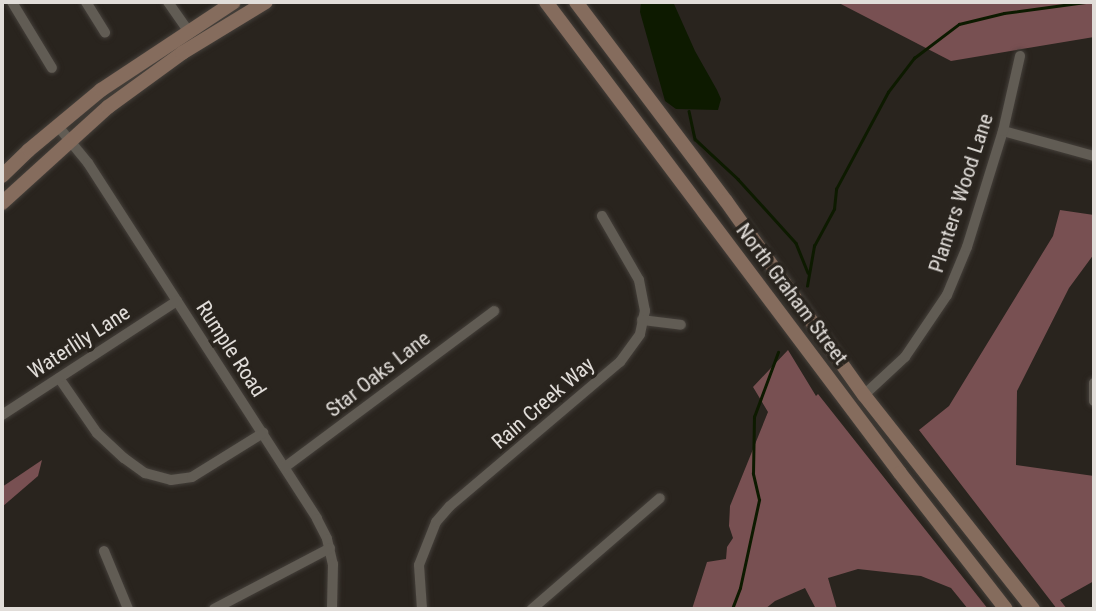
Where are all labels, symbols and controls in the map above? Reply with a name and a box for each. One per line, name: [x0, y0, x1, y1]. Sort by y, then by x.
street label: Planters Wood Lane: [923, 110, 999, 276]
street label: North Graham Street: [731, 218, 853, 370]
street label: Rumple Road: [191, 296, 271, 402]
street label: Waterlily Lane: [23, 300, 135, 384]
street label: Star Oaks Lane: [321, 326, 435, 422]
street label: Rain Creek Way: [487, 352, 599, 454]

